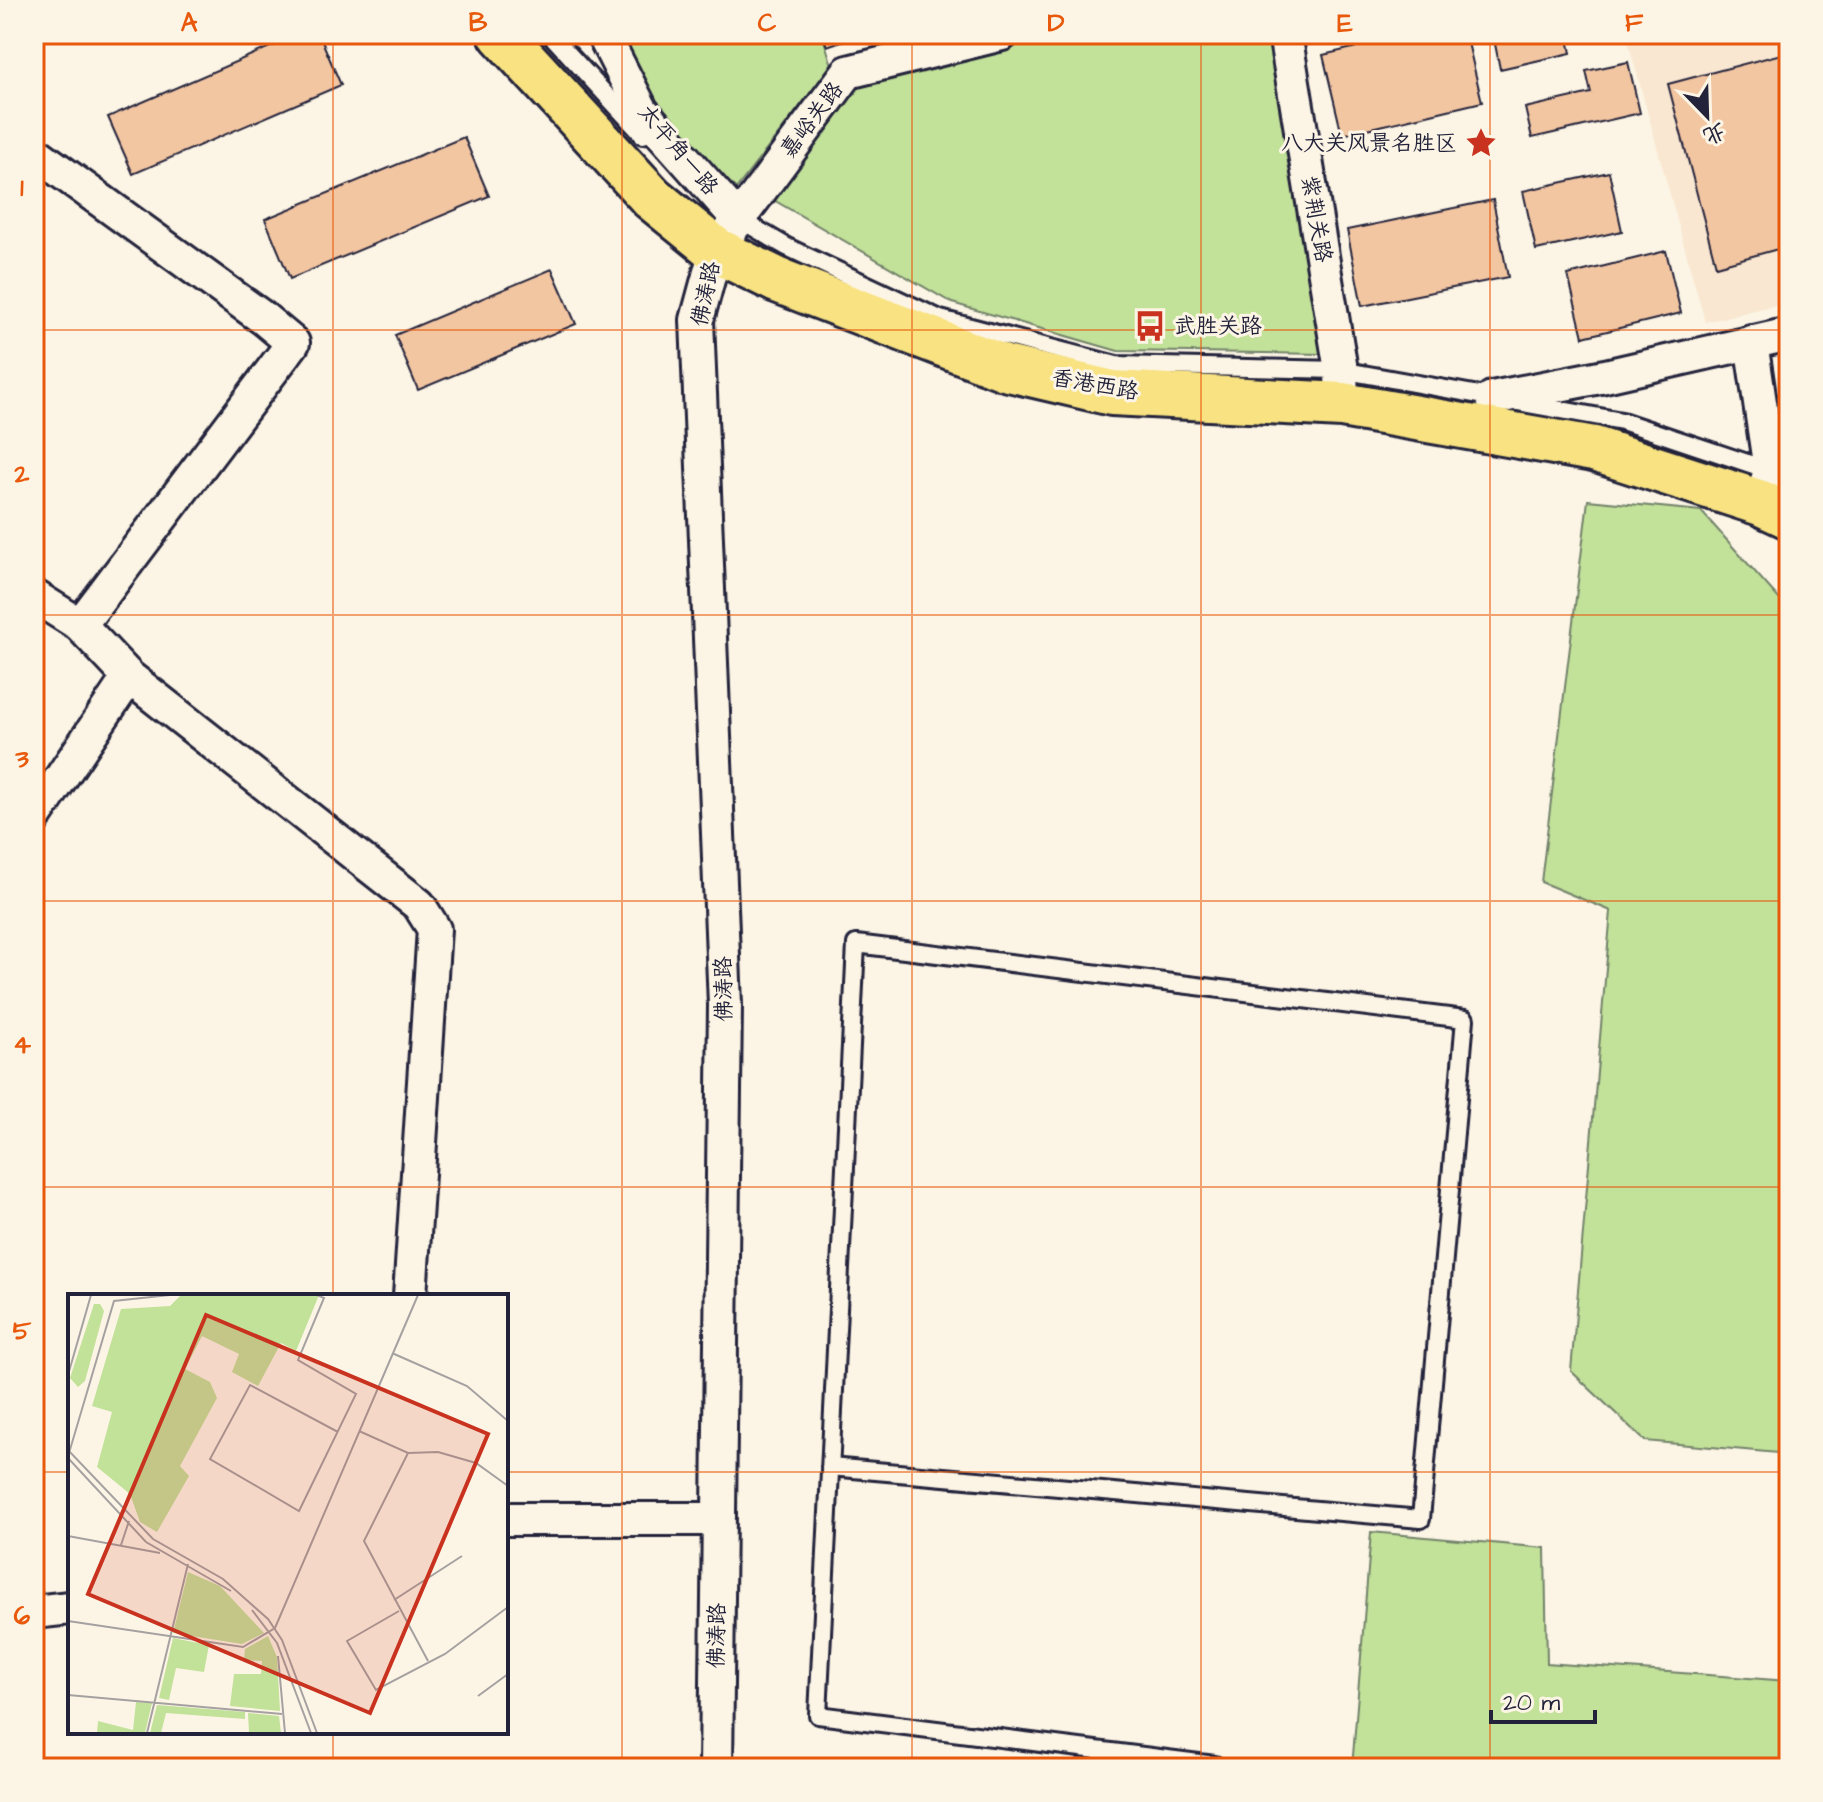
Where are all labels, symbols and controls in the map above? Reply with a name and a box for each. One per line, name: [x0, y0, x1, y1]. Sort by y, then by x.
text: A: [181, 5, 198, 41]
text: B: [469, 5, 488, 41]
text: C: [758, 5, 777, 41]
text: D: [1048, 5, 1065, 41]
text: E: [1337, 5, 1353, 41]
text: F: [1625, 5, 1644, 41]
street label: 嘉峪关路: [773, 76, 851, 164]
north arrow: [1667, 76, 1747, 156]
street label: 太平角一路: [631, 98, 725, 202]
text: 北: [1698, 114, 1730, 152]
place icon: 八大关风景名胜区: [1464, 126, 1498, 160]
place label: 八大关风景名胜区: [1281, 128, 1457, 159]
text: 1: [20, 170, 24, 206]
street label: 紫荆关路: [1293, 173, 1339, 265]
street label: 佛涛路: [684, 258, 728, 330]
bus stop icon: 武胜关路: [1133, 309, 1167, 343]
place label: 武胜关路: [1174, 311, 1262, 342]
street label: 香港西路: [1049, 362, 1141, 408]
text: 2: [14, 456, 30, 492]
text: 3: [14, 741, 29, 777]
street label: 佛涛路: [708, 956, 740, 1022]
text: 4: [13, 1027, 31, 1063]
inset map: [68, 1294, 508, 1734]
text: 5: [13, 1313, 32, 1349]
text: 6: [14, 1598, 31, 1634]
street label: 佛涛路: [701, 1603, 733, 1669]
scale bar: [1491, 1674, 1595, 1724]
text: 20 m: [1503, 1686, 1560, 1720]

